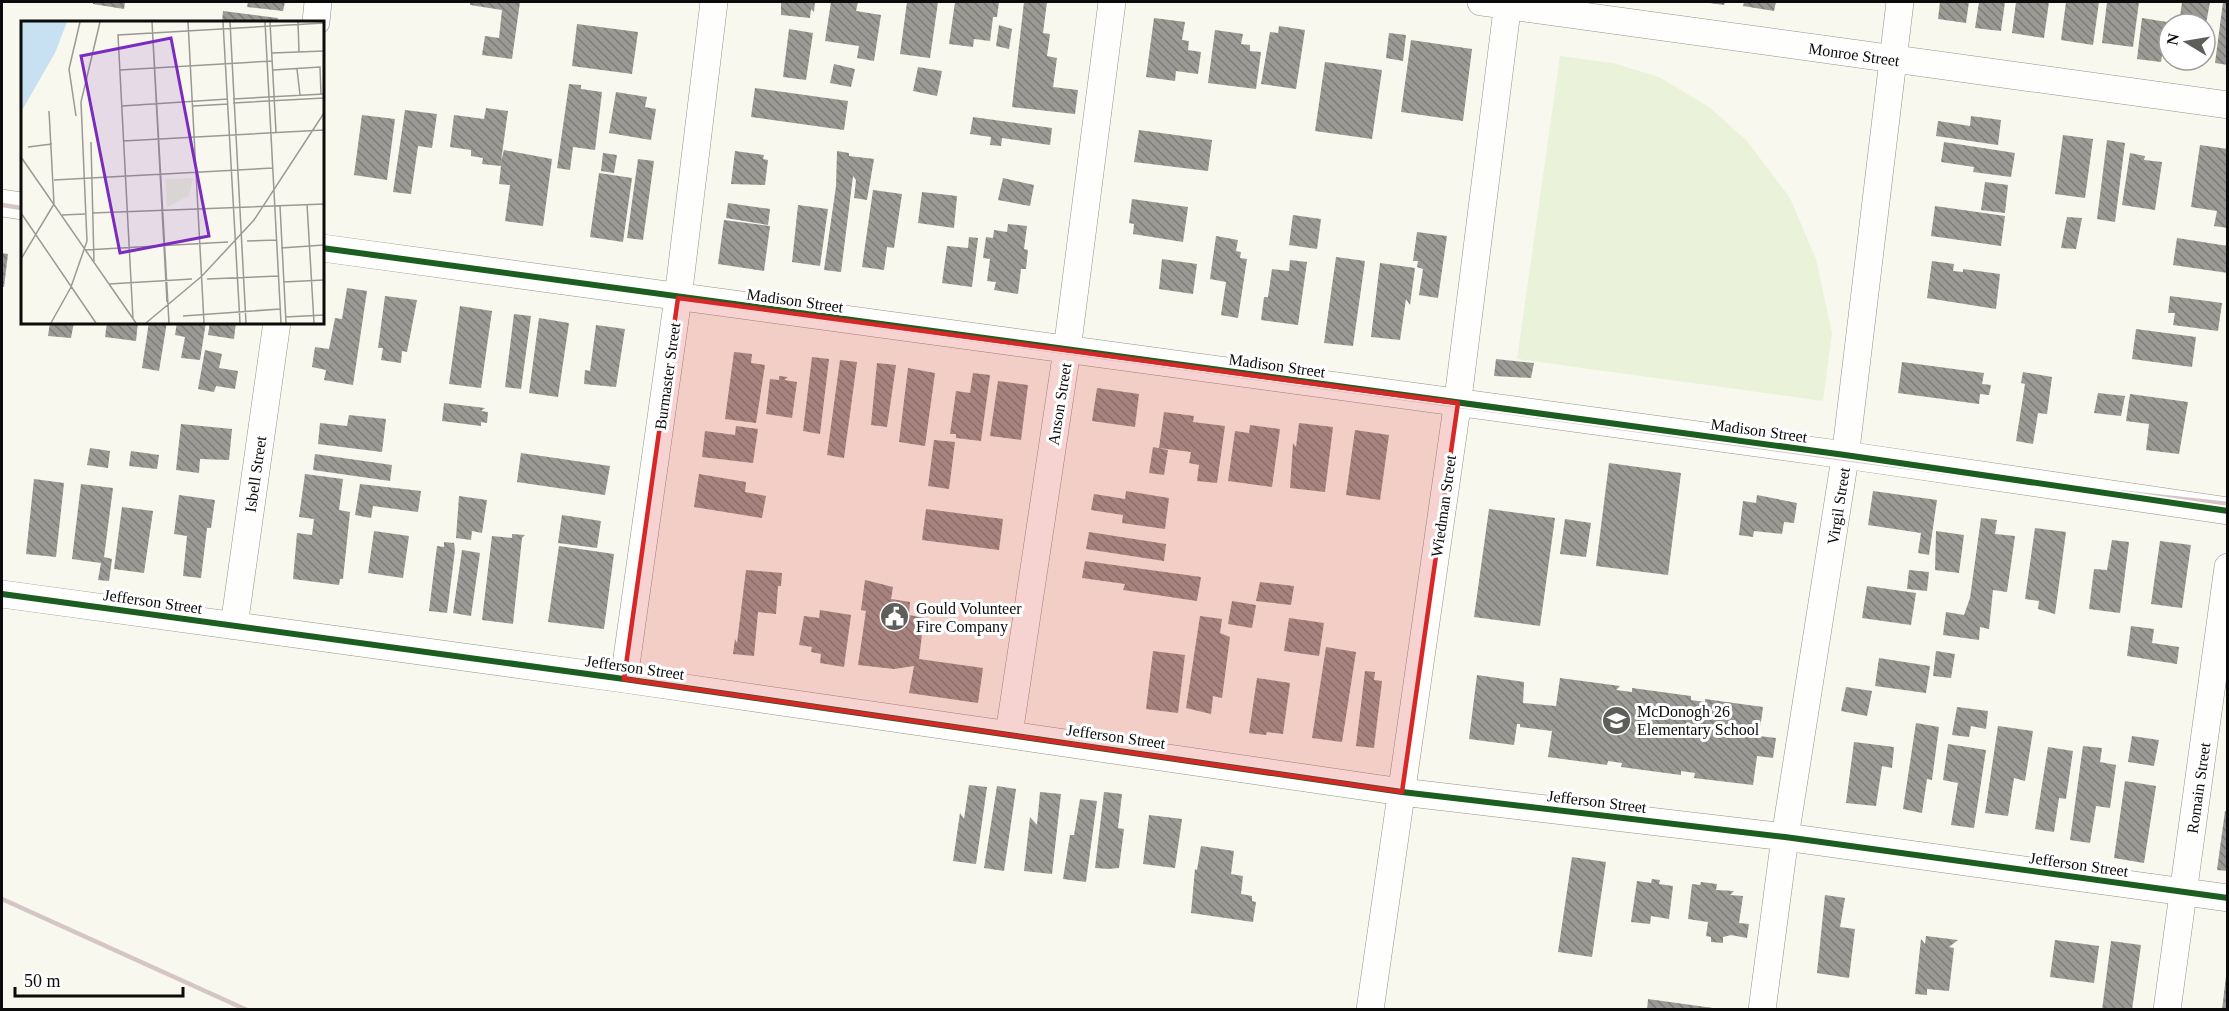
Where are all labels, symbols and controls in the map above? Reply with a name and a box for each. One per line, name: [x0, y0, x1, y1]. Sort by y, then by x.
north arrow: [2157, 12, 2217, 72]
inset map: [21, 21, 324, 324]
text: N: [2163, 32, 2182, 47]
street label: Monroe Street: [1807, 40, 1901, 69]
street label: Madison Street: [746, 285, 845, 316]
street label: Burmaster Street: [652, 321, 684, 431]
street label: Madison Street: [1228, 350, 1327, 381]
street label: Anson Street: [1045, 361, 1074, 446]
street label: Madison Street: [1710, 415, 1809, 446]
street label: Isbell Street: [242, 434, 269, 513]
street label: Wiedman Street: [1428, 453, 1459, 558]
street label: Virgil Street: [1824, 466, 1854, 546]
street label: Jefferson Street: [102, 586, 204, 617]
place label: Gould Volunteer Fire Company: [916, 600, 1022, 636]
public building icon: Gould Volunteer Fire Company: [879, 601, 911, 633]
street label: Jefferson Street: [584, 652, 686, 683]
place label: McDonogh 26 Elementary School: [1637, 703, 1760, 739]
school or university icon: McDonogh 26 Elementary School: [1600, 704, 1632, 736]
street label: Jefferson Street: [1065, 721, 1167, 752]
street label: Romain Street: [2184, 741, 2213, 835]
street label: Jefferson Street: [1546, 787, 1648, 816]
street label: Jefferson Street: [2028, 849, 2130, 880]
scale bar: [15, 960, 183, 998]
text: 50 m: [24, 971, 61, 991]

